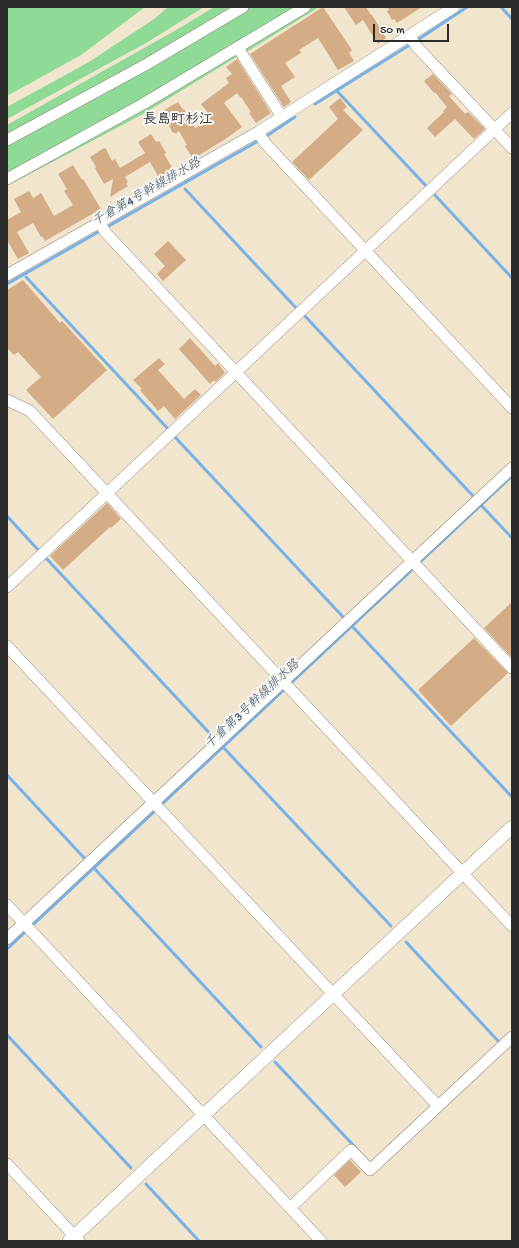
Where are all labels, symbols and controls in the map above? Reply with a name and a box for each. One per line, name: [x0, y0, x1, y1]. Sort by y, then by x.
scale bar: [375, 16, 451, 42]
text: 50 m: [380, 24, 405, 38]
district label: 長島町杉江: [143, 113, 213, 129]
water label: 千倉第4号幹線排水路: [90, 155, 204, 231]
water label: 千倉第3号幹線排水路: [202, 657, 304, 753]

